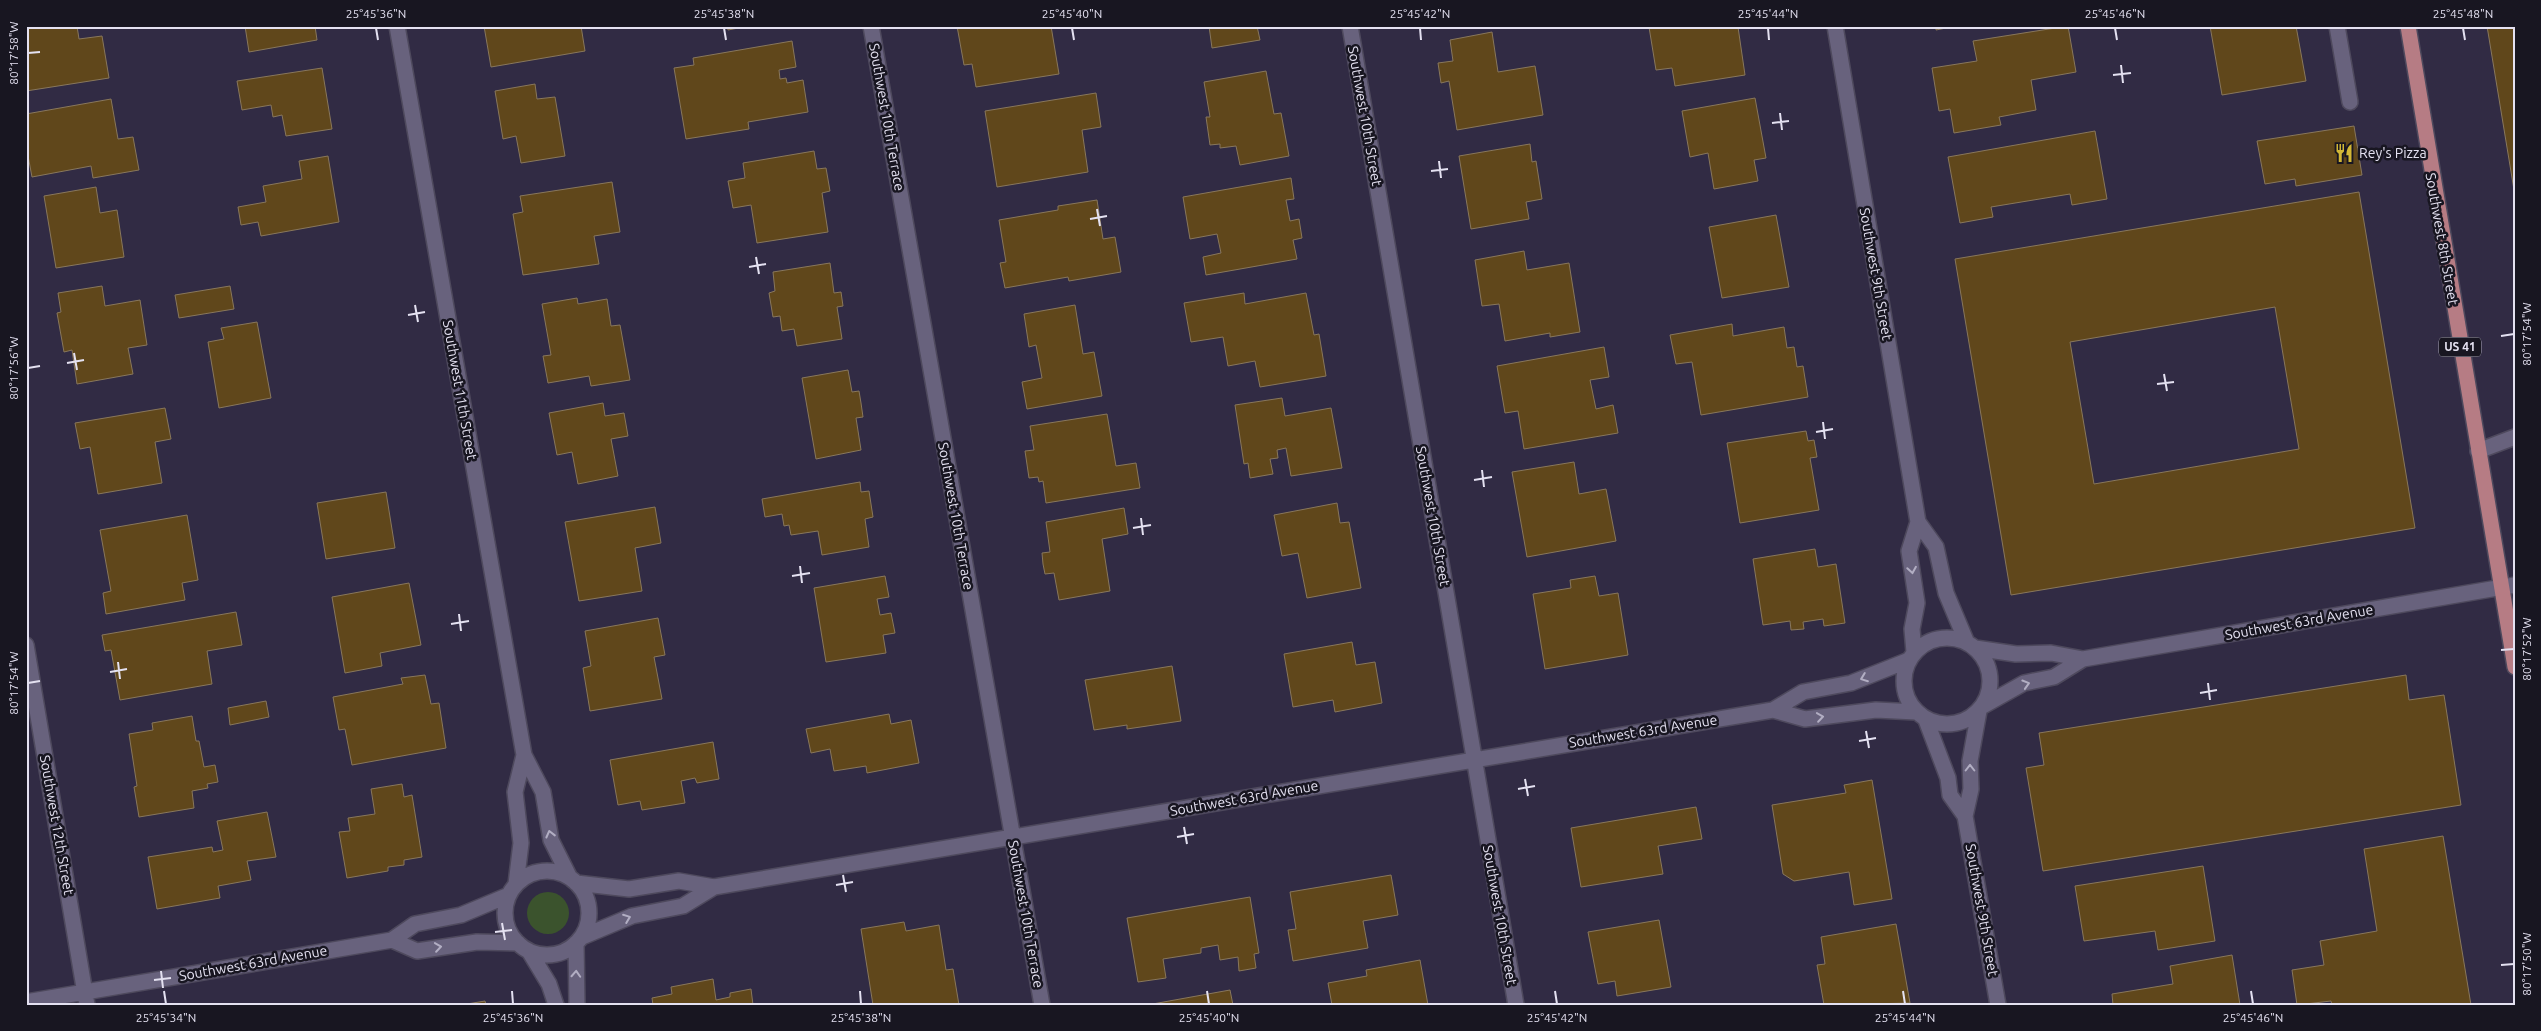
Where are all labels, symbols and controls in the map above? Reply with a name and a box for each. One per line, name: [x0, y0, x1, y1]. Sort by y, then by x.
text: 25°45'36"N: [346, 7, 406, 20]
text: 25°45'38"N: [694, 7, 754, 20]
text: 25°45'40"N: [1042, 7, 1102, 20]
text: 25°45'42"N: [1390, 7, 1450, 20]
text: 25°45'44"N: [1738, 7, 1798, 20]
text: 25°45'46"N: [2085, 7, 2145, 20]
text: 25°45'48"N: [2433, 7, 2493, 20]
text: 80°17'58"W: [7, 21, 20, 85]
street label: Southwest 10th Terrace: [866, 42, 908, 192]
street label: Southwest 10th Street: [1345, 45, 1385, 188]
restaurant icon: Rey's Pizza: [2333, 142, 2355, 164]
place label: Rey's Pizza: [2359, 145, 2427, 161]
street label: Southwest 8th Street: [2422, 172, 2462, 307]
street label: Southwest 9th Street: [1856, 207, 1896, 342]
text: 80°17'54"W: [2520, 302, 2533, 366]
street label: Southwest 11th Street: [440, 319, 480, 462]
text: 80°17'56"W: [7, 336, 20, 400]
road number: US 41: [2439, 338, 2481, 357]
street label: Southwest 10th Terrace: [935, 441, 977, 591]
street label: Southwest 10th Street: [1413, 445, 1453, 588]
one-way arrow: [1907, 565, 1917, 574]
street label: Southwest 63rd Avenue: [2224, 601, 2374, 643]
text: 80°17'52"W: [2520, 617, 2533, 681]
text: 80°17'54"W: [7, 651, 20, 715]
one-way arrow: [1860, 672, 1869, 683]
one-way arrow: [2022, 679, 2030, 689]
street label: Southwest 63rd Avenue: [1568, 711, 1718, 751]
one-way arrow: [1817, 712, 1825, 723]
street label: Southwest 12th Street: [37, 754, 77, 897]
one-way arrow: [1965, 764, 1976, 772]
street label: Southwest 63rd Avenue: [1169, 777, 1319, 819]
one-way arrow: [545, 829, 556, 838]
street label: Southwest 10th Terrace: [1005, 839, 1047, 989]
street label: Southwest 9th Street: [1962, 843, 2002, 978]
street label: Southwest 10th Street: [1480, 844, 1520, 987]
one-way arrow: [622, 914, 631, 924]
text: 80°17'50"W: [2520, 932, 2533, 996]
street label: Southwest 63rd Avenue: [178, 942, 328, 984]
one-way arrow: [434, 942, 442, 953]
one-way arrow: [571, 970, 582, 978]
text: 25°45'34"N: [136, 1011, 196, 1024]
text: 25°45'36"N: [483, 1011, 543, 1024]
text: 25°45'38"N: [831, 1011, 891, 1024]
text: 25°45'40"N: [1179, 1011, 1239, 1024]
text: 25°45'42"N: [1527, 1011, 1587, 1024]
text: 25°45'44"N: [1875, 1011, 1935, 1024]
text: 25°45'46"N: [2223, 1011, 2283, 1024]

